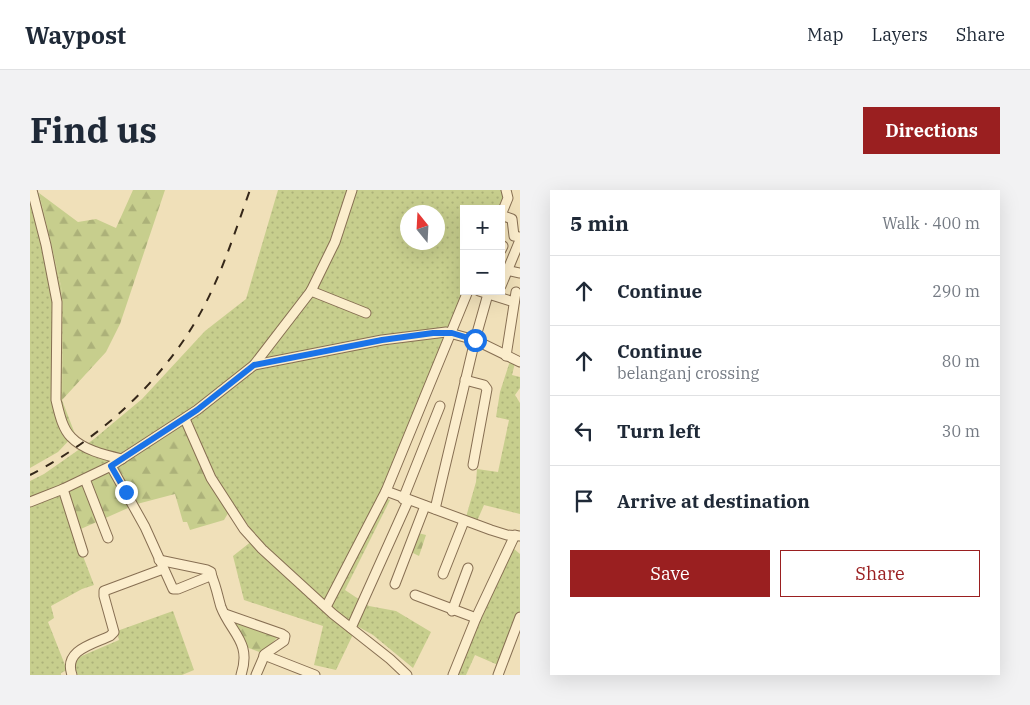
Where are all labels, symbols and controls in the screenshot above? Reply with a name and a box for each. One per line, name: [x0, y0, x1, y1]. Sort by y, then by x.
text: Waypost: [25, 19, 126, 51]
text: Map: [807, 23, 844, 46]
text: Layers: [872, 23, 928, 46]
text: Share: [956, 23, 1005, 46]
text: Find us: [30, 107, 157, 153]
button: Directions: [863, 107, 1000, 154]
north arrow: [400, 205, 445, 250]
map controls: [460, 205, 505, 295]
button: +: [460, 205, 505, 250]
text: 5 min: [570, 209, 629, 237]
text: Walk · 400 m: [882, 213, 980, 233]
button: −: [460, 250, 505, 295]
icon: ahead: [570, 277, 598, 305]
text: Continue: [617, 279, 702, 303]
text: 290 m: [932, 281, 980, 301]
route start: [464, 329, 487, 352]
text: Continue: [617, 339, 702, 363]
icon: ahead: [570, 347, 598, 375]
text: 80 m: [942, 351, 980, 371]
text: belanganj crossing: [617, 363, 759, 383]
icon: left: [570, 417, 598, 445]
text: Turn left: [617, 419, 700, 443]
text: 30 m: [942, 421, 980, 441]
route end: [115, 481, 138, 504]
icon: arrive: [570, 487, 598, 515]
text: Arrive at destination: [617, 489, 810, 513]
button: Save: [570, 550, 770, 597]
button: Share: [780, 550, 980, 597]

